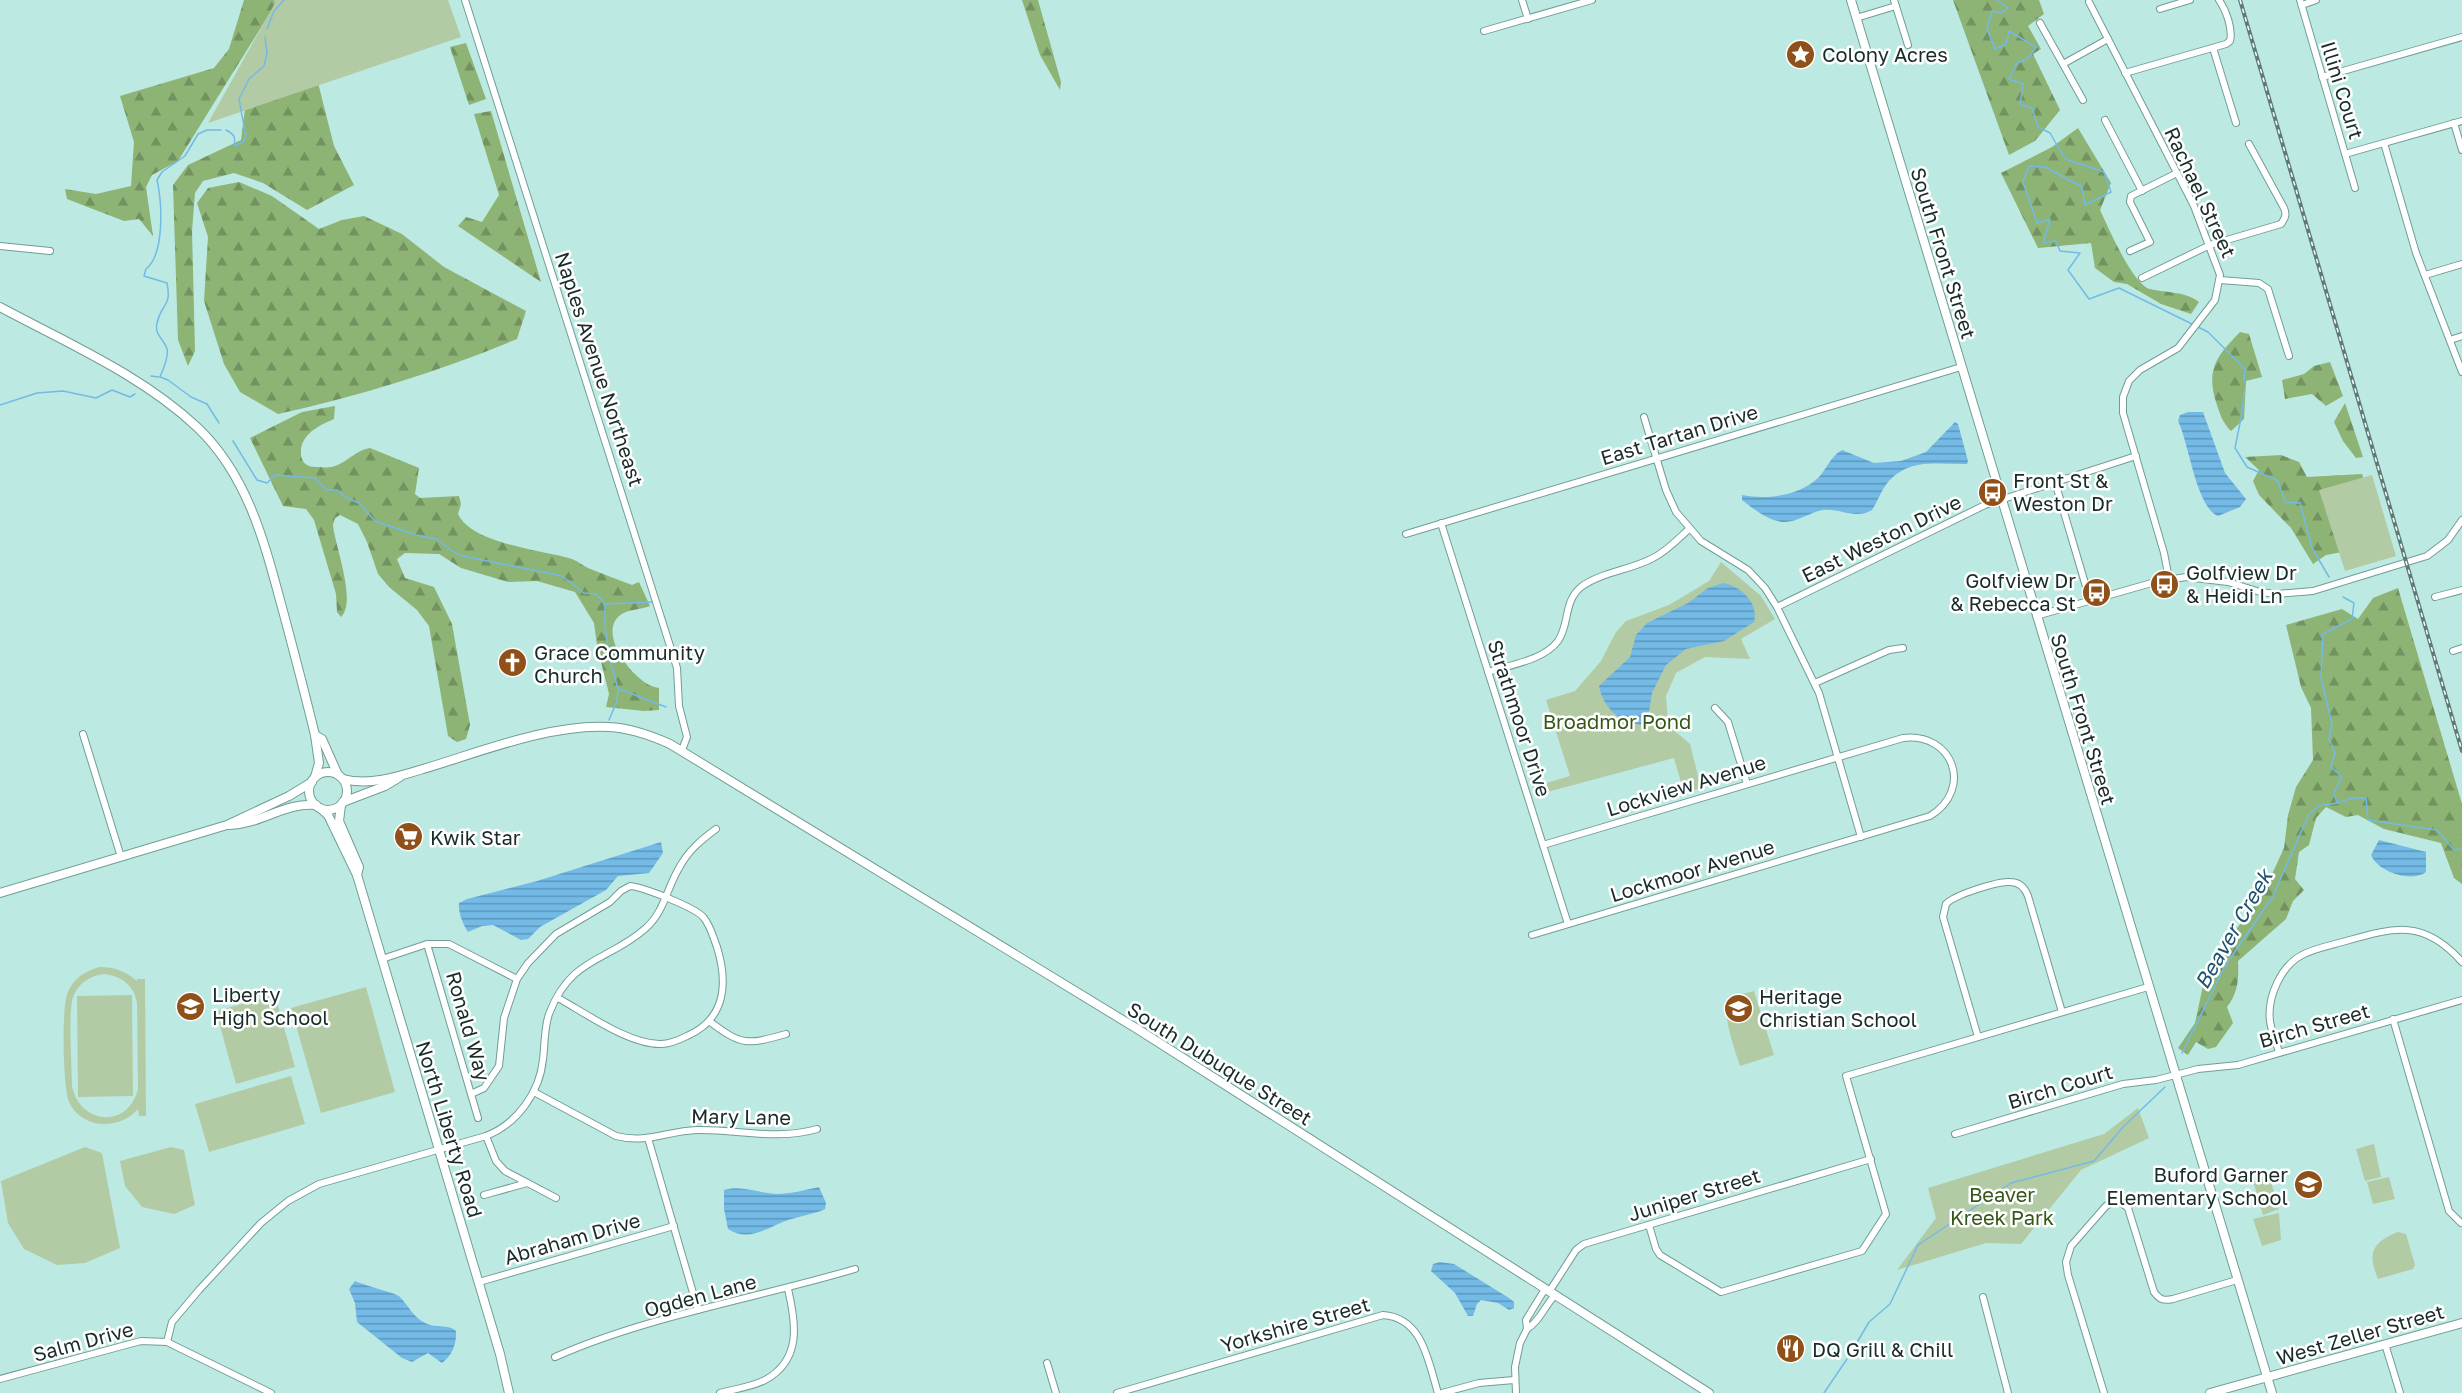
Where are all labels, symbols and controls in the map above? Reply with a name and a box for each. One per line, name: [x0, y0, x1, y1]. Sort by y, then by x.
place icon: Colony Acres: [1785, 38, 1817, 70]
street label: Illini Court: [2317, 38, 2369, 142]
place label: Colony Acres: [1822, 42, 1948, 66]
street label: Rachael Street: [2160, 123, 2242, 261]
street label: South Front Street: [1907, 164, 1981, 342]
street label: Naples Avenue Northeast: [551, 249, 649, 489]
street label: East Tartan Drive: [1597, 399, 1761, 469]
place label: Front St & Weston Dr: [2013, 468, 2113, 515]
bus stop icon: Front St & Weston Dr: [1976, 476, 2008, 508]
street label: East Weston Drive: [1797, 489, 1965, 587]
place label: Golfview Dr & Heidi Ln: [2186, 560, 2297, 607]
place label: Golfview Dr & Rebecca St: [1950, 568, 2076, 615]
bus stop icon: Golfview Dr & Heidi Ln: [2149, 568, 2181, 600]
bus stop icon: Golfview Dr & Rebecca St: [2081, 576, 2113, 608]
street label: South Front Street: [2047, 630, 2121, 808]
street label: Strathmoor Drive: [1483, 637, 1557, 799]
place label: Grace Community Church: [534, 640, 705, 687]
church icon: Grace Community Church: [497, 647, 529, 679]
park label: Broadmor Pond: [1543, 709, 1691, 733]
street label: Lockview Avenue: [1603, 749, 1769, 821]
supermarket icon: Kwik Star: [393, 821, 425, 853]
place label: Kwik Star: [430, 825, 521, 849]
street label: Lockmoor Avenue: [1607, 834, 1777, 906]
water label: Beaver Creek: [2188, 863, 2279, 993]
street label: Ronald Way: [442, 968, 496, 1084]
place label: Liberty High School: [212, 982, 329, 1029]
place label: Heritage Christian School: [1759, 984, 1917, 1031]
school or university icon: Liberty High School: [175, 990, 207, 1022]
school or university icon: Heritage Christian School: [1722, 992, 1754, 1024]
street label: South Dubuque Street: [1123, 996, 1317, 1130]
street label: Birch Street: [2256, 998, 2372, 1052]
street label: North Liberty Road: [412, 1038, 488, 1220]
street label: Birch Court: [2005, 1059, 2115, 1113]
street label: Mary Lane: [691, 1103, 791, 1129]
place label: Buford Garner Elementary School: [2106, 1162, 2288, 1209]
street label: Juniper Street: [1625, 1163, 1763, 1225]
school or university icon: Buford Garner Elementary School: [2293, 1169, 2325, 1201]
park label: Beaver Kreek Park: [1950, 1182, 2054, 1229]
street label: Abraham Drive: [501, 1207, 643, 1269]
street label: Ogden Lane: [641, 1269, 759, 1321]
street label: Yorkshire Street: [1218, 1291, 1372, 1357]
street label: West Zeller Street: [2274, 1299, 2446, 1369]
street label: Salm Drive: [30, 1316, 136, 1366]
restaurant icon: DQ Grill & Chill: [1775, 1333, 1807, 1365]
place label: DQ Grill & Chill: [1812, 1337, 1953, 1361]

